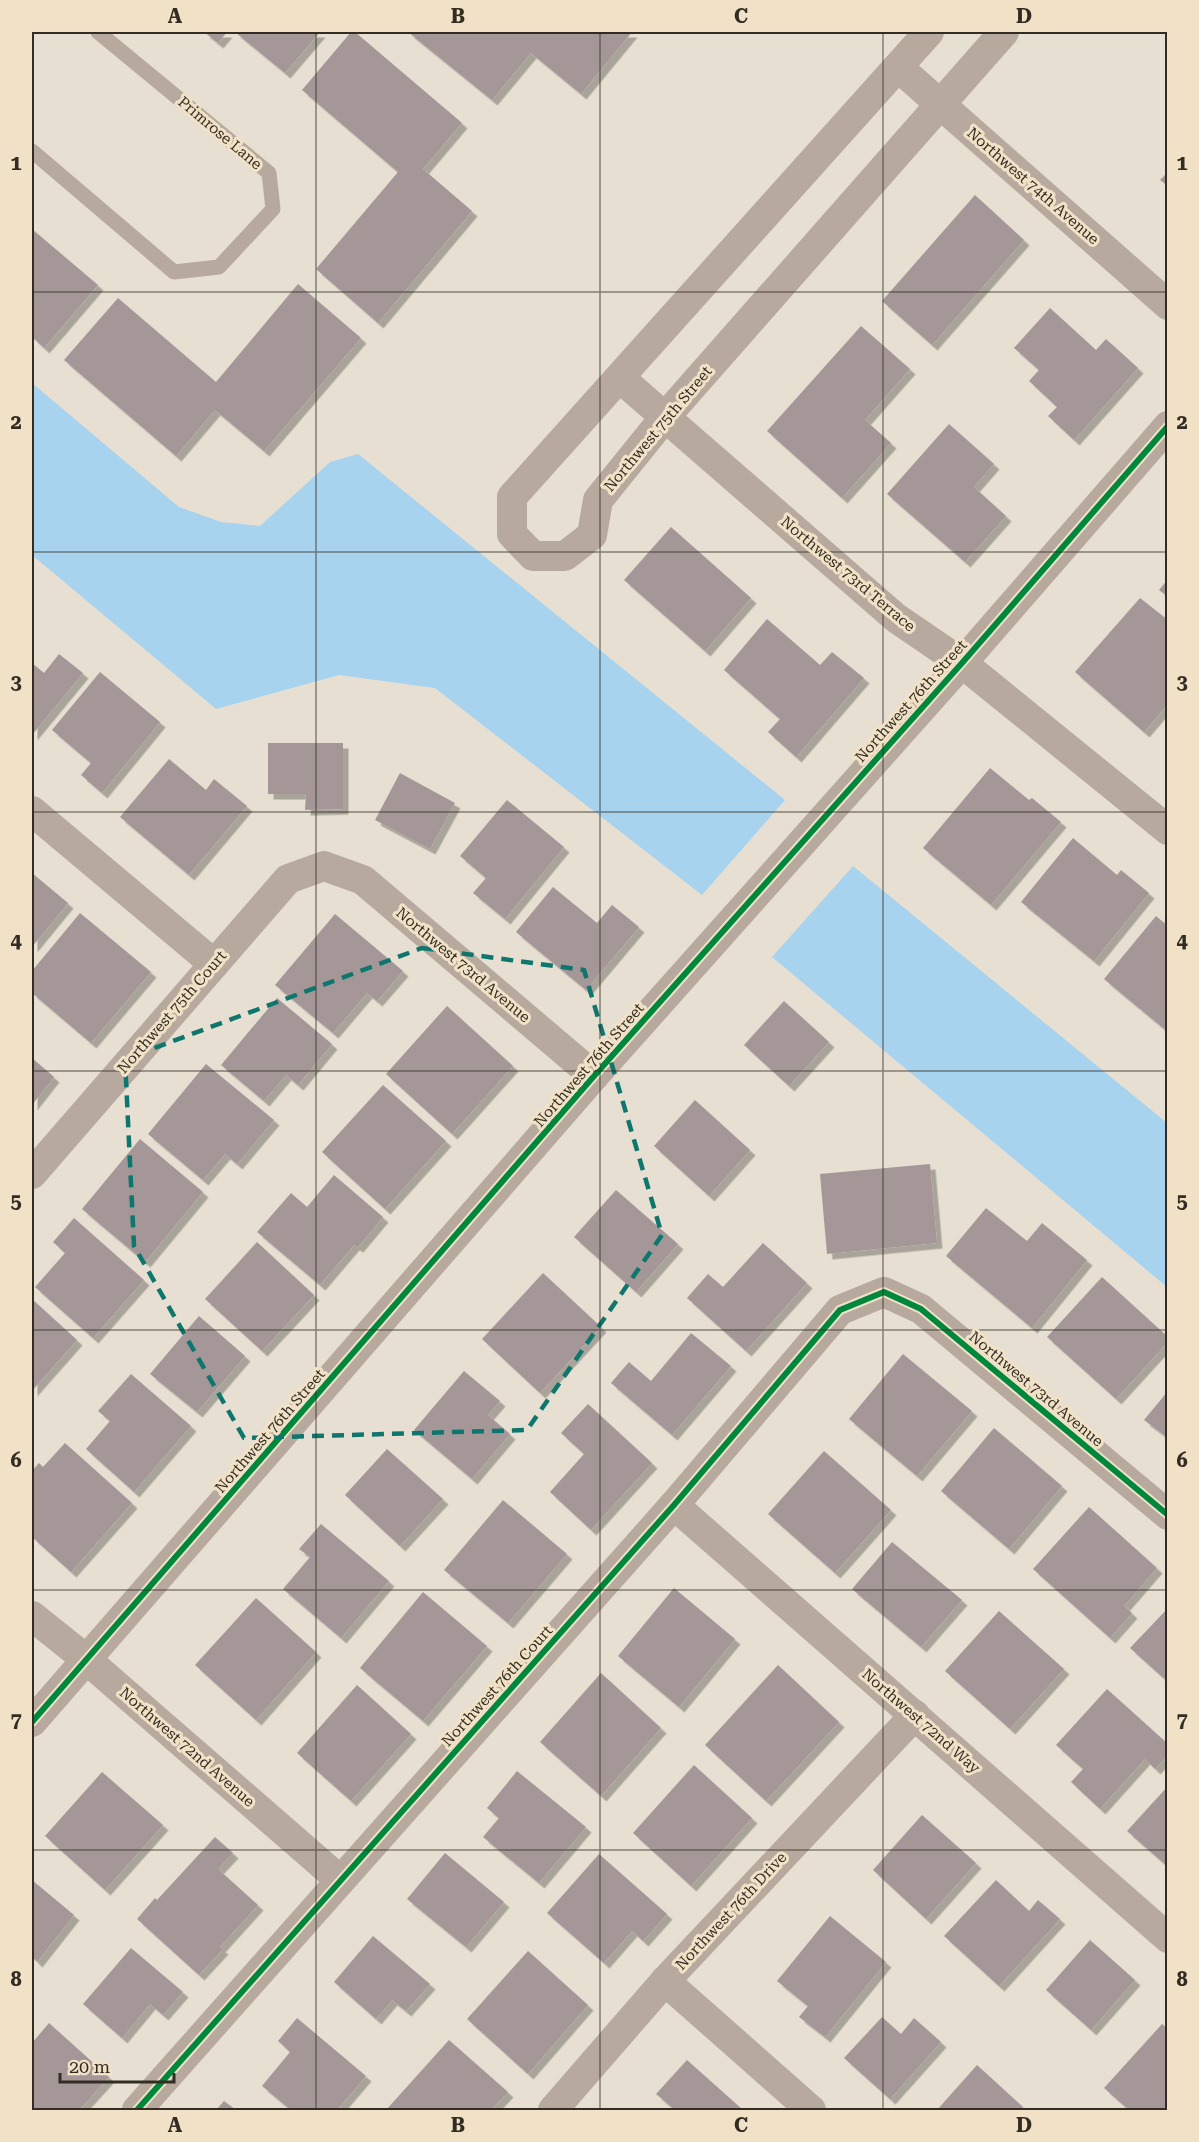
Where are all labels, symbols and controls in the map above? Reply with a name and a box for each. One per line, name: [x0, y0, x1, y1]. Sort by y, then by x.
text: A: [168, 4, 183, 28]
text: B: [451, 4, 465, 28]
text: C: [734, 4, 748, 28]
text: D: [1016, 4, 1032, 28]
street label: Primrose Lane: [174, 93, 266, 173]
street label: Northwest 74th Avenue: [963, 124, 1103, 248]
text: 1: [10, 151, 22, 175]
text: 1: [1176, 151, 1188, 175]
street label: Northwest 75th Street: [600, 362, 716, 495]
text: 2: [10, 410, 22, 434]
text: 2: [1176, 410, 1188, 434]
street label: Northwest 73rd Terrace: [777, 513, 919, 635]
street label: Northwest 76th Street: [851, 636, 971, 766]
text: 3: [10, 670, 22, 694]
text: 3: [1176, 670, 1188, 694]
street label: Northwest 73rd Avenue: [392, 904, 534, 1026]
text: 4: [10, 929, 22, 953]
text: 4: [1176, 929, 1188, 953]
street label: Northwest 75th Court: [114, 947, 230, 1077]
street label: Northwest 76th Street: [530, 999, 648, 1131]
text: 5: [10, 1189, 22, 1213]
text: 5: [1176, 1189, 1188, 1213]
street label: Northwest 73rd Avenue: [965, 1328, 1107, 1450]
street label: Northwest 76th Street: [211, 1365, 329, 1497]
text: 6: [10, 1448, 22, 1472]
text: 6: [1176, 1448, 1188, 1472]
street label: Northwest 76th Court: [438, 1621, 556, 1750]
street label: Northwest 72nd Way: [858, 1665, 984, 1777]
street label: Northwest 72nd Avenue: [116, 1683, 258, 1811]
text: 7: [10, 1708, 22, 1732]
text: 7: [1176, 1708, 1188, 1732]
street label: Northwest 76th Drive: [672, 1848, 790, 1974]
text: 8: [10, 1967, 22, 1991]
text: 8: [1176, 1967, 1188, 1991]
scale bar: [60, 2046, 174, 2084]
text: 20 m: [69, 2056, 110, 2077]
text: A: [168, 2113, 183, 2137]
text: B: [451, 2113, 465, 2137]
text: C: [734, 2113, 748, 2137]
text: D: [1016, 2113, 1032, 2137]

